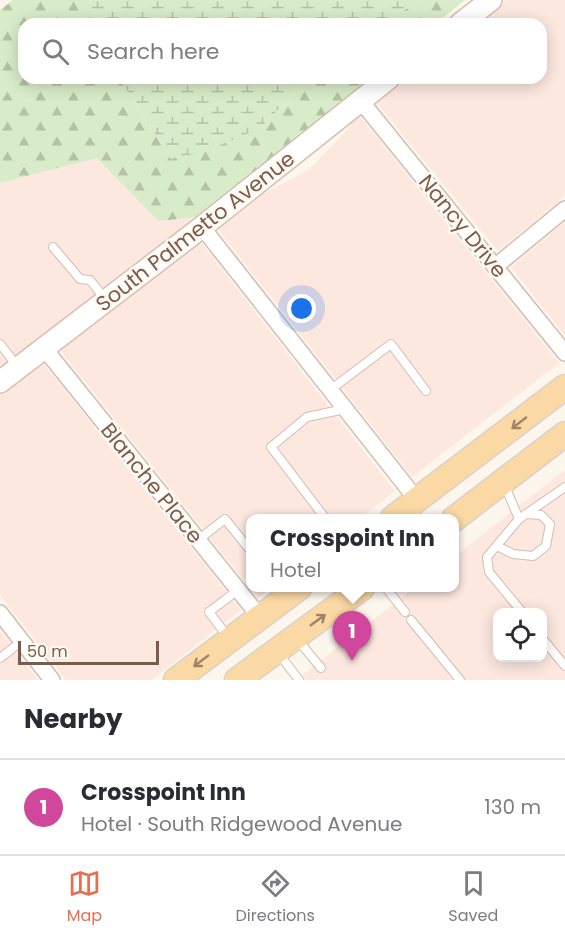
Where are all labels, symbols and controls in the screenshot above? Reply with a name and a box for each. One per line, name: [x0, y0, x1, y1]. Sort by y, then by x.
search box: [18, 18, 547, 84]
icon: search: [39, 35, 72, 68]
text: Search here: [87, 36, 220, 67]
street label: South Palmetto Avenue: [89, 144, 301, 318]
street label: Nancy Drive: [412, 168, 514, 284]
your location: [287, 294, 316, 323]
street label: Blanche Place: [94, 416, 210, 550]
one-way arrow: [511, 417, 527, 430]
popup: [246, 514, 459, 592]
text: Crosspoint Inn: [270, 523, 435, 554]
text: Hotel: [270, 556, 321, 584]
map controls: [493, 608, 547, 662]
button: locate: [493, 608, 547, 662]
pin: 1: [332, 612, 372, 661]
one-way arrow: [309, 614, 325, 626]
scale bar: [18, 638, 159, 666]
text: 50 m: [27, 640, 68, 663]
one-way arrow: [194, 655, 210, 667]
text: Nearby: [24, 701, 122, 737]
text: Crosspoint Inn: [81, 777, 246, 808]
text: 1: [40, 793, 47, 821]
text: 130 m: [484, 793, 541, 821]
text: Hotel · South Ridgewood Avenue: [81, 810, 402, 838]
tab: Map: [67, 867, 102, 928]
tab: Directions: [236, 867, 315, 928]
tab: Saved: [448, 867, 498, 928]

